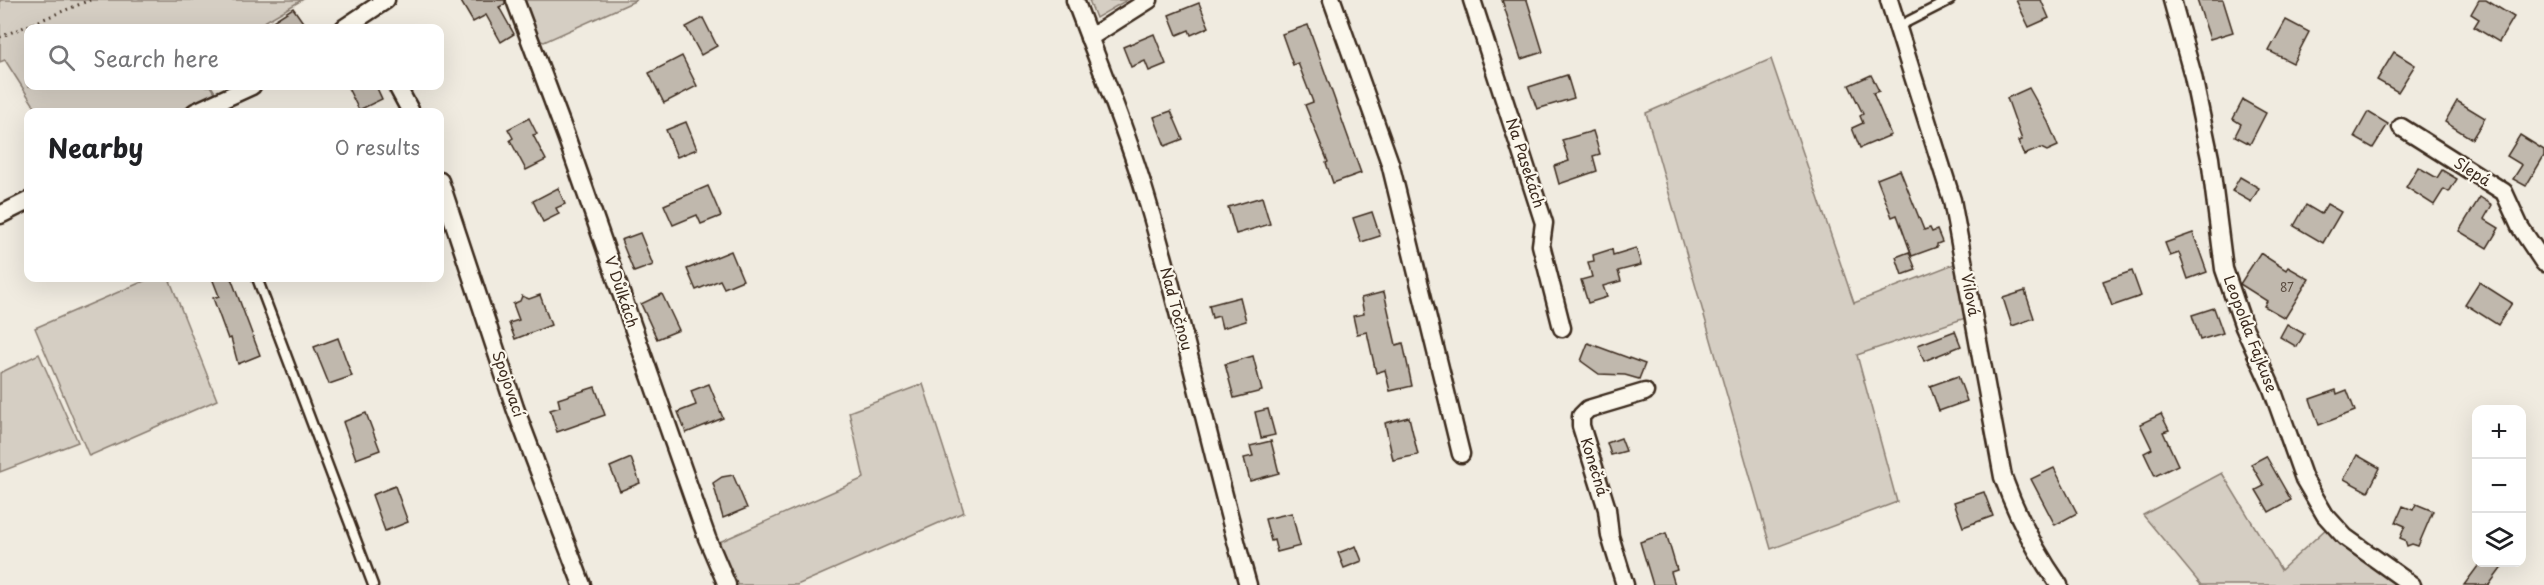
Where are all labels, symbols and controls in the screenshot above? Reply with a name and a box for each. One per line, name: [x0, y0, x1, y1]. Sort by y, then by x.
search box: [24, 24, 444, 90]
icon: search: [45, 41, 78, 74]
text: Search here: [93, 41, 219, 74]
street label: Na Pasekách: [1501, 115, 1552, 210]
text: Nearby: [48, 128, 143, 167]
text: 0 results: [335, 132, 420, 162]
street label: Slepá: [2450, 150, 2496, 191]
street label: V Důlkách: [599, 253, 645, 330]
street label: Nad Točnou: [1155, 264, 1200, 353]
street label: Vilová: [1956, 271, 1987, 319]
street label: Leopolda Fajkuse: [2218, 272, 2284, 395]
house number: 87: [2280, 278, 2294, 296]
street label: Spojovací: [487, 347, 532, 421]
map controls: [2472, 405, 2526, 567]
button: +: [2472, 405, 2526, 459]
street label: Konečná: [1576, 434, 1615, 499]
button: −: [2472, 459, 2526, 513]
button: layers: [2472, 513, 2526, 567]

